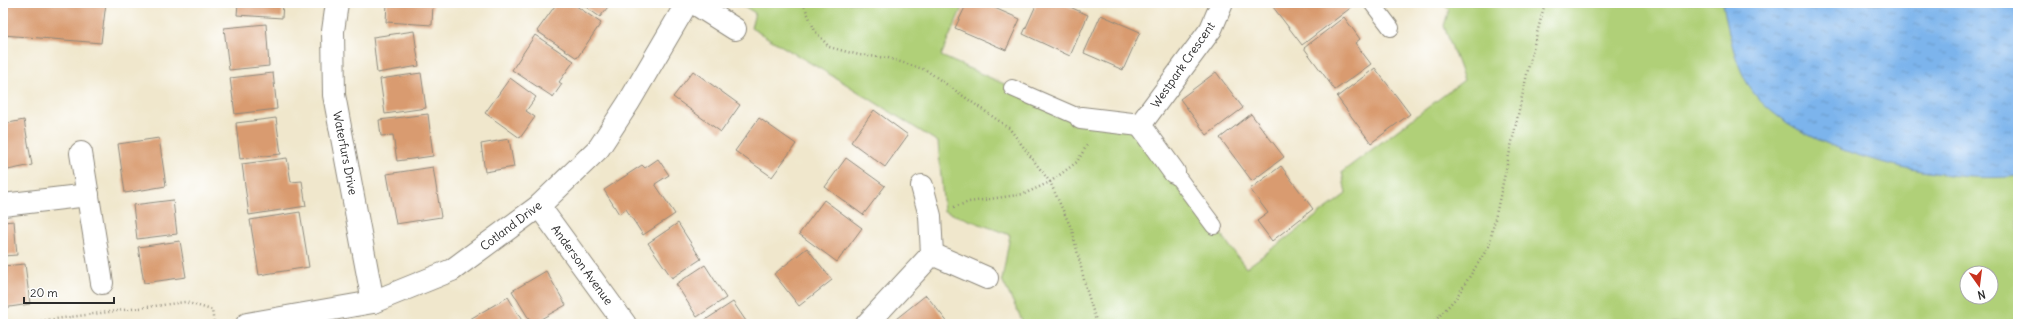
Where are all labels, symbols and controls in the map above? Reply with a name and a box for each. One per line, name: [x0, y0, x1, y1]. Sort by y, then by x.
street label: Westpark Crescent: [1147, 19, 1218, 111]
street label: Waterfurs Drive: [330, 110, 361, 196]
street label: Cotland Drive: [477, 198, 544, 254]
street label: Anderson Avenue: [548, 222, 616, 308]
north arrow: [1959, 265, 1999, 305]
scale bar: [24, 279, 114, 305]
text: 20 m: [30, 285, 58, 300]
text: N: [1976, 287, 1987, 302]

